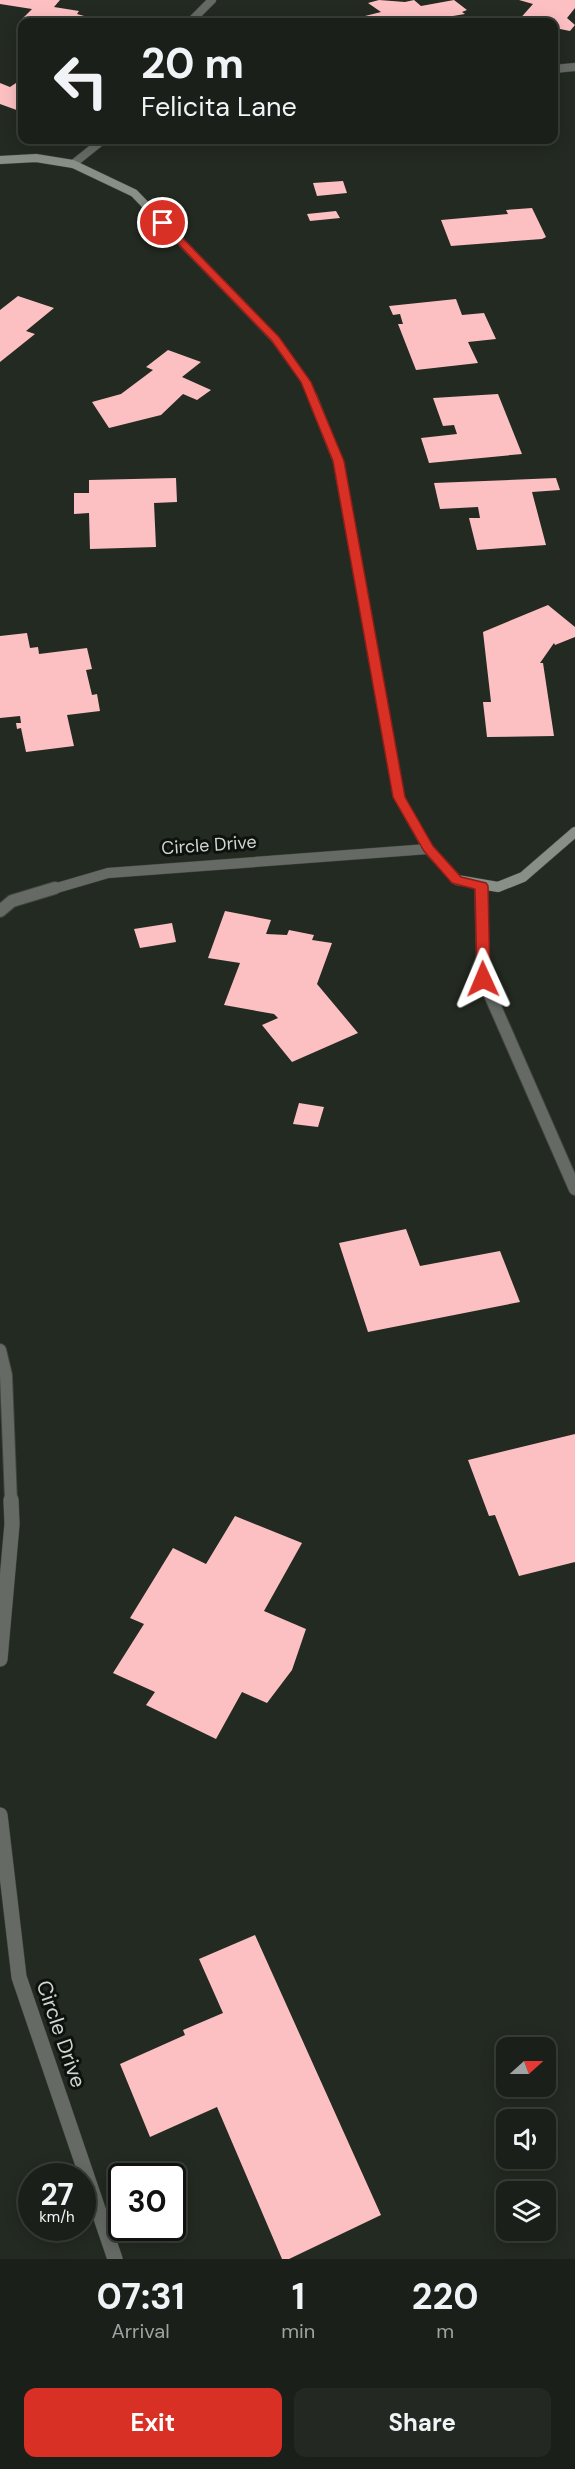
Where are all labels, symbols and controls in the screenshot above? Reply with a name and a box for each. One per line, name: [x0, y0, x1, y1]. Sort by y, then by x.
text: 20 m: [141, 36, 244, 91]
icon: left: [42, 42, 120, 120]
text: Felicita Lane: [141, 89, 297, 124]
pin: [137, 197, 188, 248]
icon: arrive: [146, 206, 179, 239]
street label: Circle Drive: [161, 830, 257, 860]
position arrow: [451, 947, 515, 1011]
street label: Circle Drive: [30, 1977, 92, 2091]
north arrow: [496, 2037, 556, 2097]
map controls: [496, 2037, 556, 2241]
button: sound: [496, 2109, 556, 2169]
speed limit sign: 30: [108, 2163, 186, 2241]
text: 27: [40, 2175, 74, 2214]
button: layers: [496, 2181, 556, 2241]
text: km/h: [39, 2207, 75, 2227]
text: 07:31: [96, 2273, 185, 2320]
text: 1: [292, 2273, 305, 2320]
text: 220: [412, 2273, 478, 2320]
text: Arrival: [111, 2318, 170, 2344]
text: min: [281, 2318, 315, 2344]
text: m: [436, 2318, 454, 2344]
button: Exit: [24, 2388, 282, 2457]
button: Share: [294, 2388, 551, 2457]

